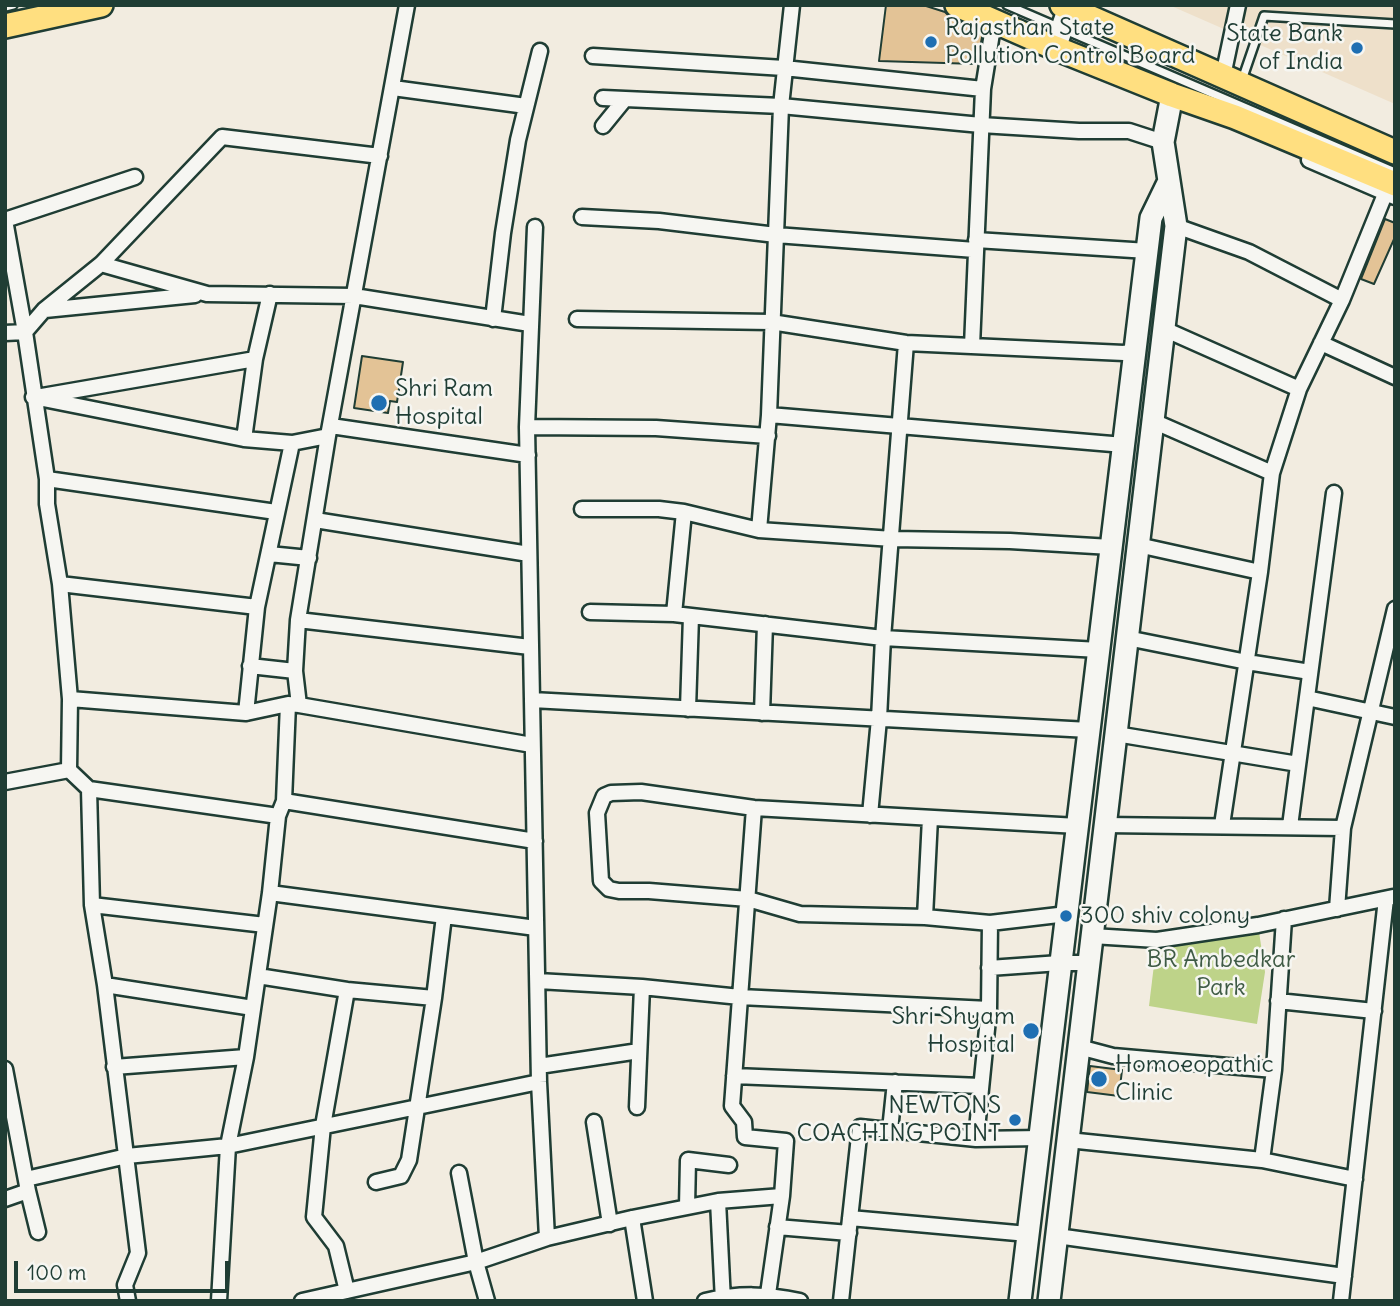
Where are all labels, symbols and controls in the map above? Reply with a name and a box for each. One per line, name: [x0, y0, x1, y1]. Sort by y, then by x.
place label: Rajasthan State Pollution Control Board: [945, 14, 1195, 70]
place label: State Bank of India: [1226, 20, 1343, 76]
marker: Rajasthan State Pollution Control Board: [923, 34, 939, 50]
marker: State Bank of India: [1349, 40, 1365, 56]
place label: Shri Ram Hospital: [395, 375, 493, 431]
marker: Shri Ram Hospital: [369, 393, 389, 413]
place label: 300 shiv colony: [1080, 902, 1250, 930]
marker: 300 shiv colony: [1058, 908, 1074, 924]
park label: BR Ambedkar Park: [1146, 946, 1296, 1002]
place label: Shri Shyam Hospital: [891, 1003, 1015, 1059]
marker: Shri Shyam Hospital: [1021, 1021, 1041, 1041]
place label: Homoeopathic Clinic: [1115, 1051, 1274, 1107]
marker: Homoeopathic Clinic: [1089, 1069, 1109, 1089]
place label: NEWTONS COACHING POINT: [797, 1092, 1001, 1148]
marker: NEWTONS COACHING POINT: [1007, 1112, 1023, 1128]
scale bar: [18, 1246, 233, 1290]
text: 100 m: [27, 1259, 86, 1286]

